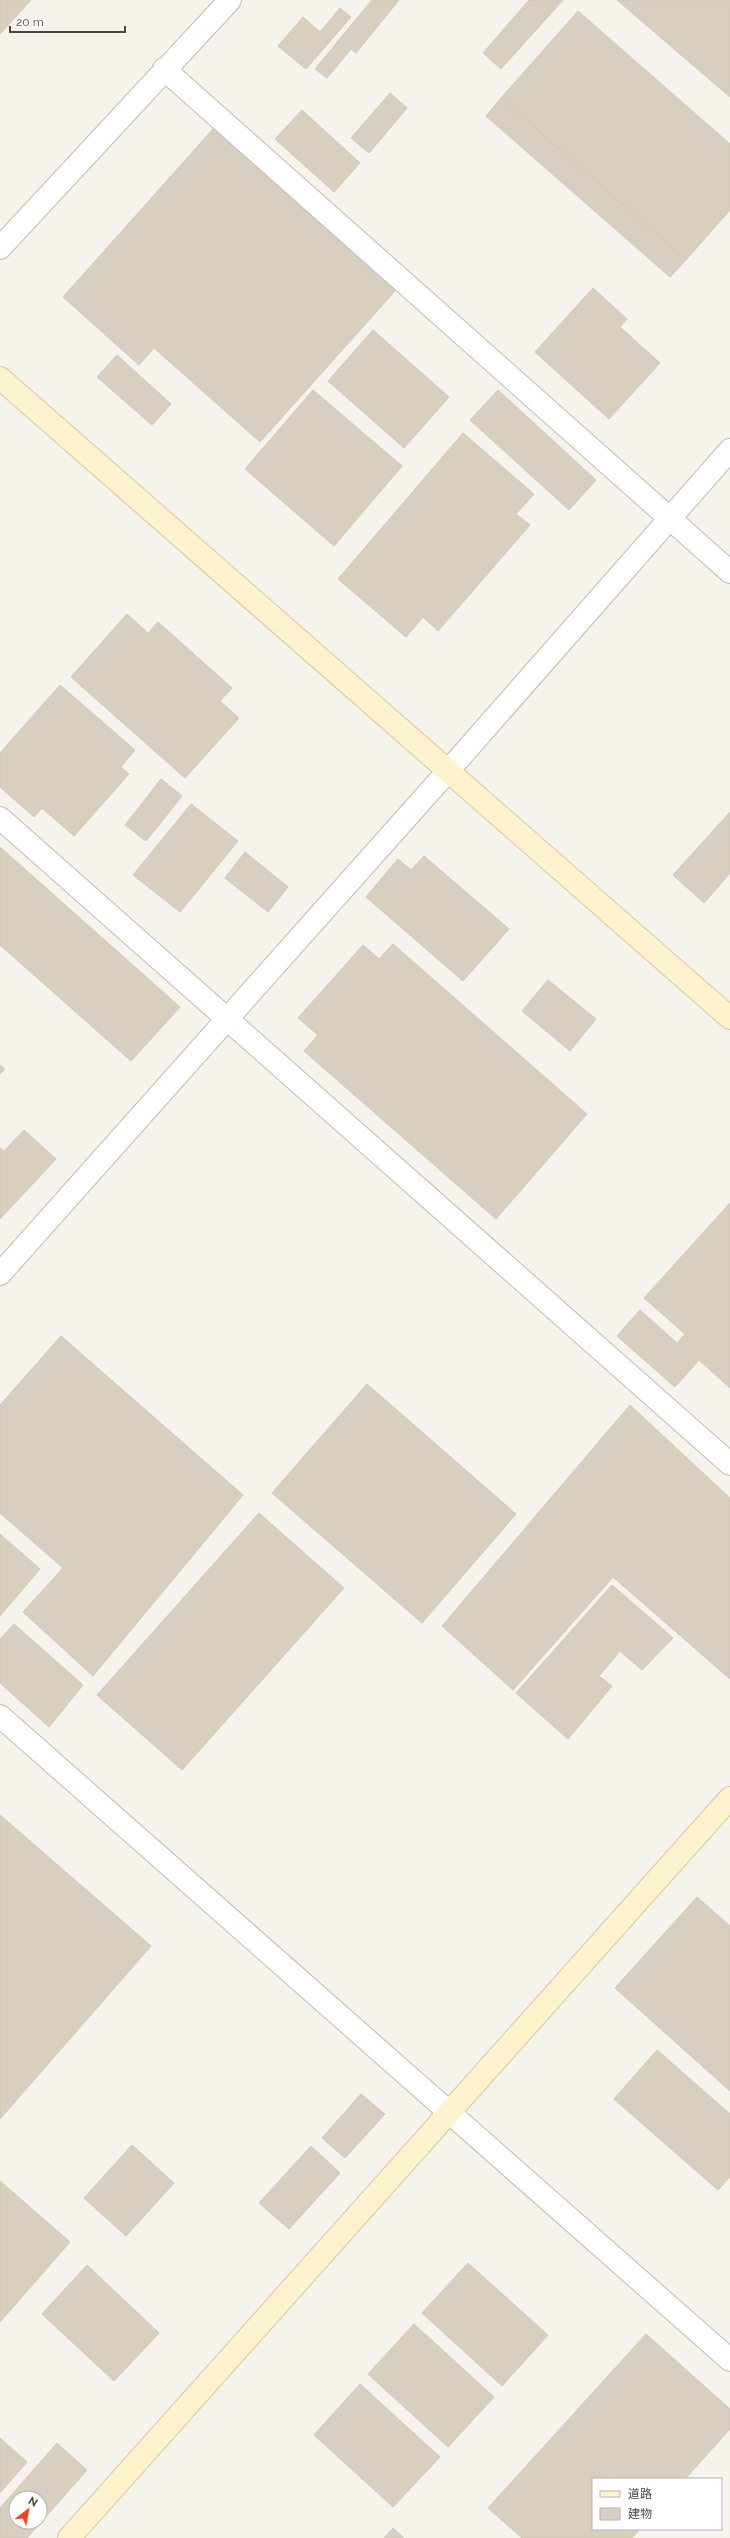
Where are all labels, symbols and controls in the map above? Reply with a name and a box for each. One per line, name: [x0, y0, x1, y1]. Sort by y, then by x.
scale bar: [10, 8, 125, 34]
text: 20 m: [16, 15, 44, 29]
legend: [592, 2478, 722, 2530]
text: 道路: [628, 2487, 652, 2501]
north arrow: [8, 2490, 48, 2530]
text: N: [26, 2494, 40, 2510]
text: 建物: [628, 2507, 652, 2521]

